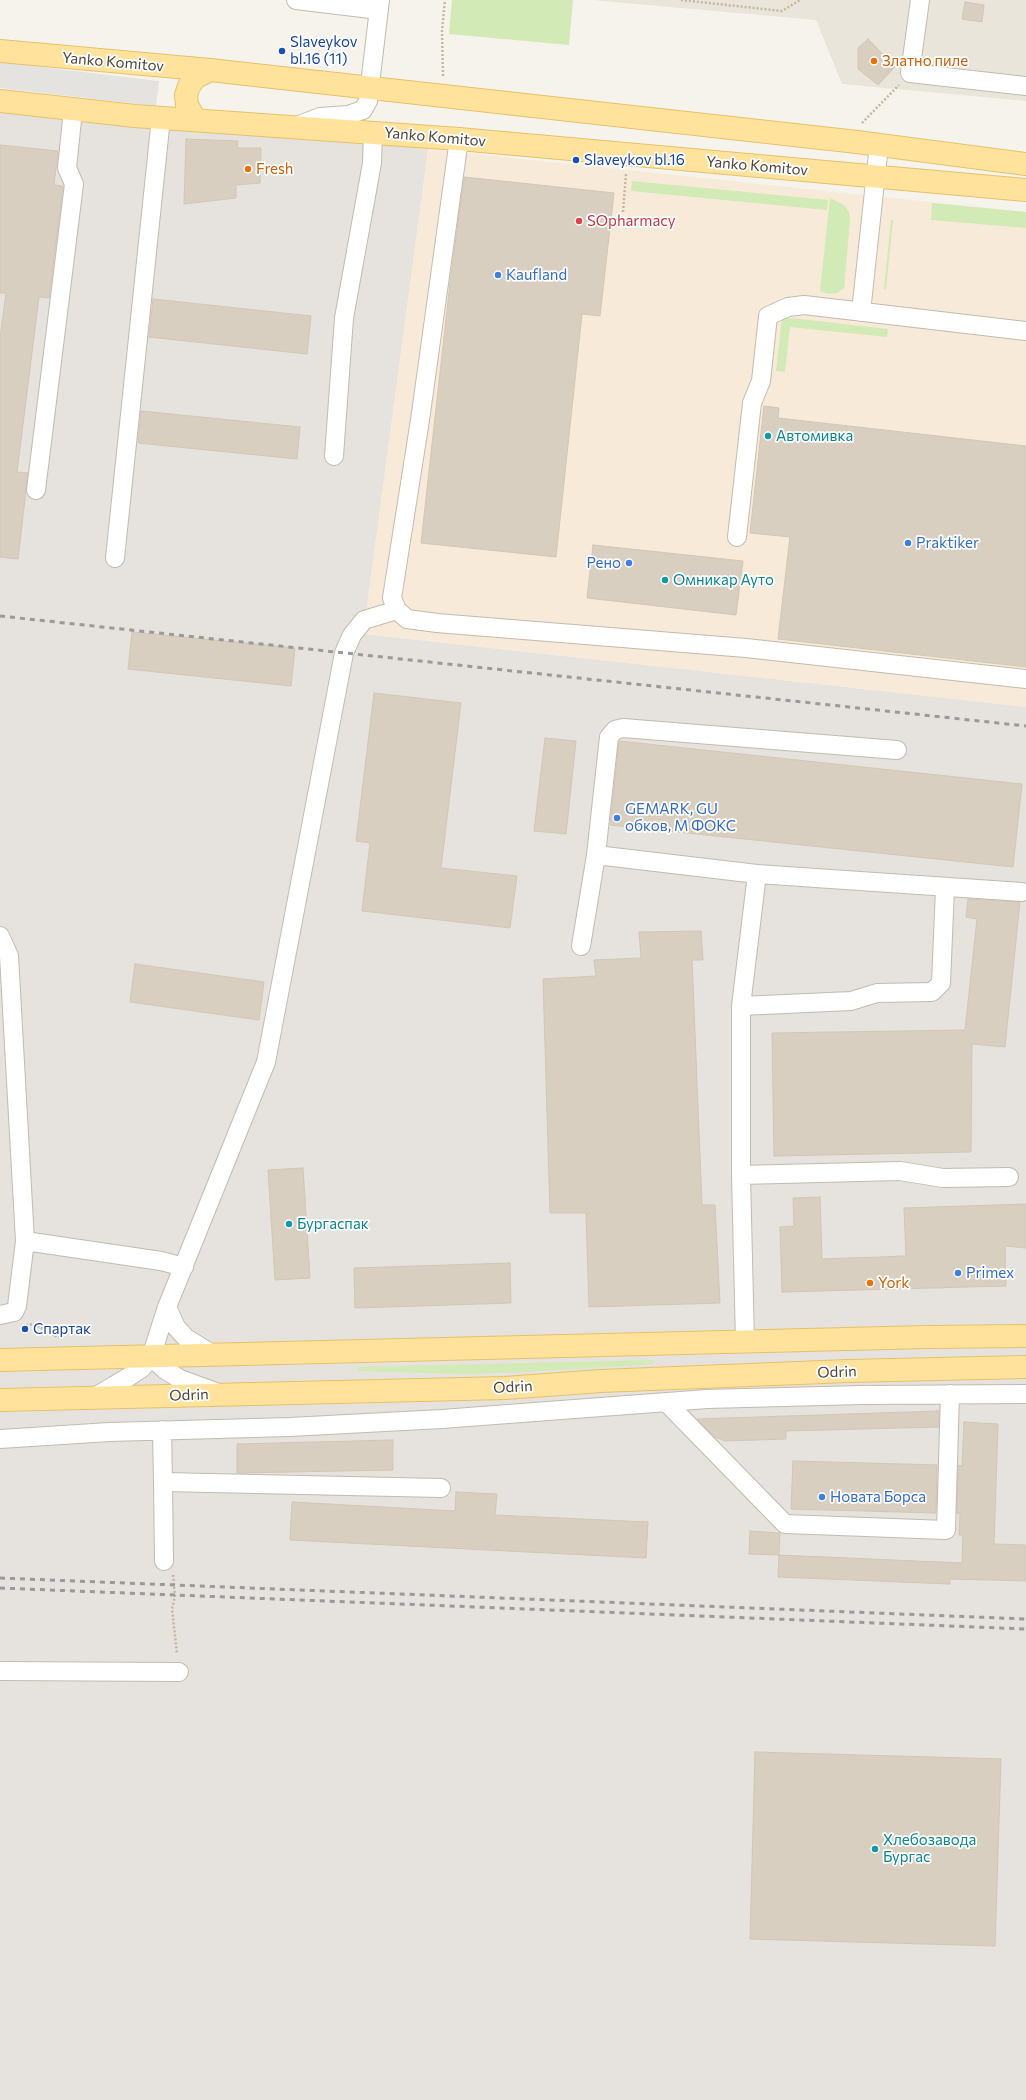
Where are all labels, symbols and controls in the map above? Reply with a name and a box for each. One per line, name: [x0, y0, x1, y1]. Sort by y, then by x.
place label: Slaveykov bl.16 (11): [290, 33, 357, 68]
marker: Slaveykov bl.16 (11): [277, 46, 287, 56]
street label: Yanko Komitov: [61, 49, 165, 75]
place label: Златно пиле: [882, 52, 968, 70]
marker: Златно пиле: [869, 56, 879, 66]
street label: Yanko Komitov: [383, 124, 487, 150]
place label: Slaveykov bl.16: [584, 151, 685, 169]
street label: Yanko Komitov: [705, 153, 809, 179]
marker: Slaveykov bl.16: [571, 155, 581, 165]
place label: Fresh: [256, 160, 293, 178]
marker: Fresh: [243, 164, 253, 174]
place label: SOpharmacy: [587, 212, 675, 230]
marker: SOpharmacy: [574, 216, 584, 226]
place label: Kaufland: [506, 266, 567, 284]
marker: Kaufland: [493, 270, 503, 280]
place label: Автомивка: [776, 427, 853, 445]
marker: Автомивка: [763, 431, 773, 441]
place label: Praktiker: [916, 534, 979, 552]
marker: Praktiker: [903, 538, 913, 548]
place label: Рено: [586, 554, 621, 572]
marker: Рено: [624, 558, 634, 568]
place label: Омникар Ауто: [673, 571, 774, 589]
marker: Омникар Ауто: [660, 575, 670, 585]
place label: GEMARK, GU обков, М ФОКС: [625, 800, 736, 835]
marker: GEMARK, GU обков, М ФОКС: [612, 813, 622, 823]
place label: Бургаспак: [297, 1215, 369, 1233]
marker: Бургаспак: [284, 1219, 294, 1229]
place label: Primex: [966, 1264, 1014, 1282]
marker: Primex: [953, 1268, 963, 1278]
place label: York: [878, 1274, 909, 1292]
marker: York: [865, 1278, 875, 1288]
place label: Спартак: [33, 1320, 91, 1338]
marker: Спартак: [20, 1324, 30, 1334]
street label: Odrin: [817, 1362, 857, 1382]
street label: Odrin: [493, 1377, 533, 1397]
street label: Odrin: [169, 1385, 209, 1405]
place label: Новата Борса: [830, 1488, 926, 1506]
marker: Новата Борса: [817, 1492, 827, 1502]
place label: Хлебозавода Бургас: [883, 1831, 976, 1866]
marker: Хлебозавода Бургас: [870, 1844, 880, 1854]

